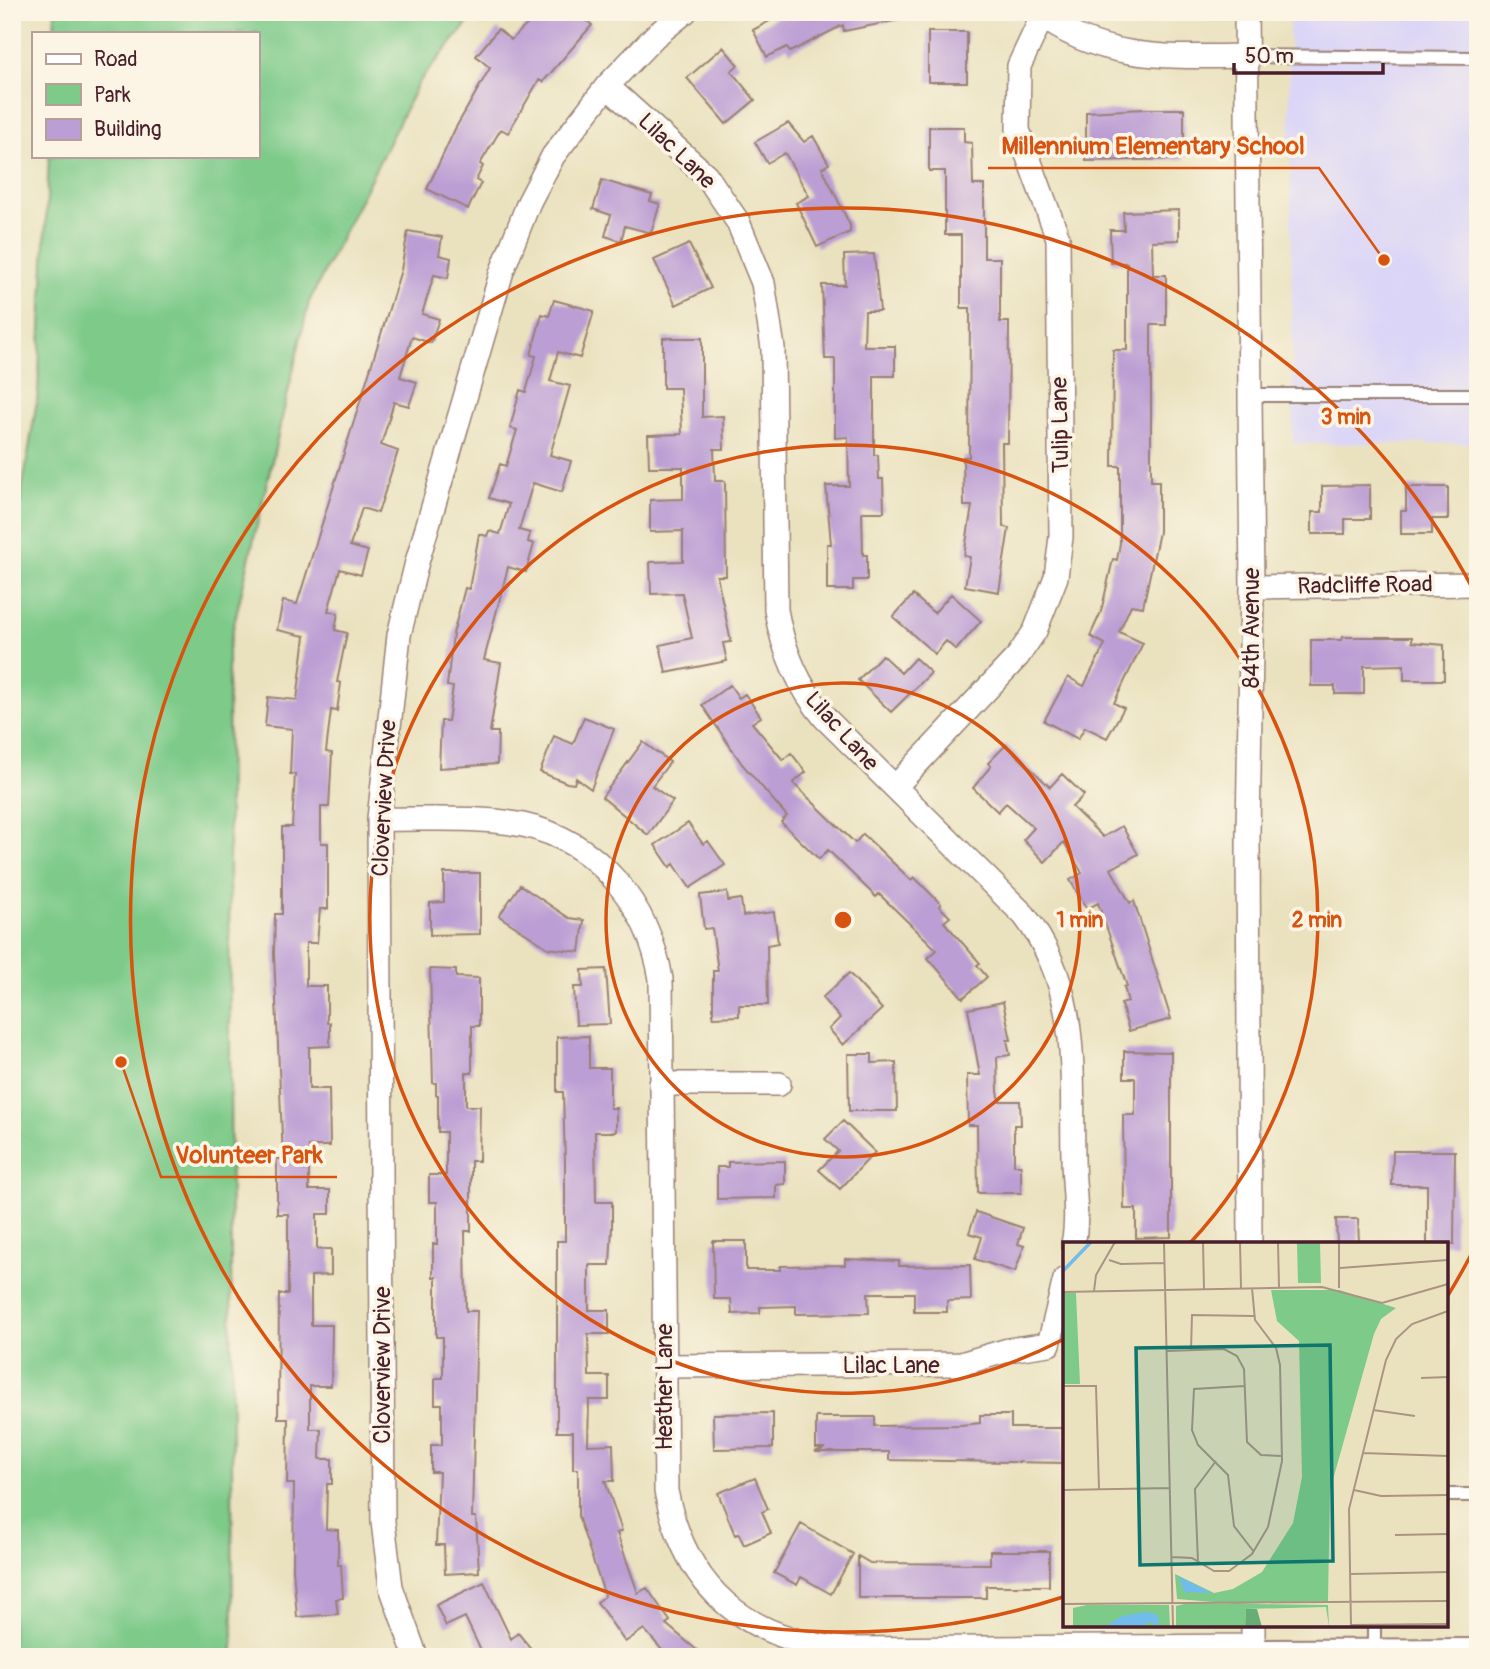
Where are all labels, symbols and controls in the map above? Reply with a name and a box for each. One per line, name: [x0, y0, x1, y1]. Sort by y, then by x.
legend: [32, 32, 259, 158]
scale bar: [1234, 32, 1383, 76]
text: 50 m: [1245, 43, 1294, 70]
text: Road: [94, 46, 138, 73]
text: Park: [94, 82, 131, 109]
street label: Lilac Lane: [632, 107, 723, 196]
text: Building: [94, 116, 161, 143]
callout: Millennium Elementary School: [988, 123, 1319, 168]
text: Millennium Elementary School: [1001, 132, 1305, 161]
street label: Tulip Lane: [1045, 376, 1075, 473]
text: 3 min: [1321, 404, 1371, 431]
street label: 84th Avenue: [1237, 567, 1266, 688]
street label: Radcliffe Road: [1297, 569, 1433, 601]
street label: Lilac Lane: [799, 685, 886, 777]
street label: Cloverview Drive: [365, 718, 403, 877]
text: 1 min: [1057, 907, 1104, 934]
text: 2 min: [1292, 907, 1342, 934]
centre of rings: [831, 908, 855, 932]
callout: Volunteer Park: [161, 1132, 337, 1177]
text: Volunteer Park: [175, 1141, 324, 1170]
inset map: [1063, 1242, 1448, 1627]
street label: Cloverview Drive: [368, 1286, 397, 1444]
street label: Heather Lane: [650, 1323, 679, 1450]
street label: Lilac Lane: [842, 1351, 940, 1380]

